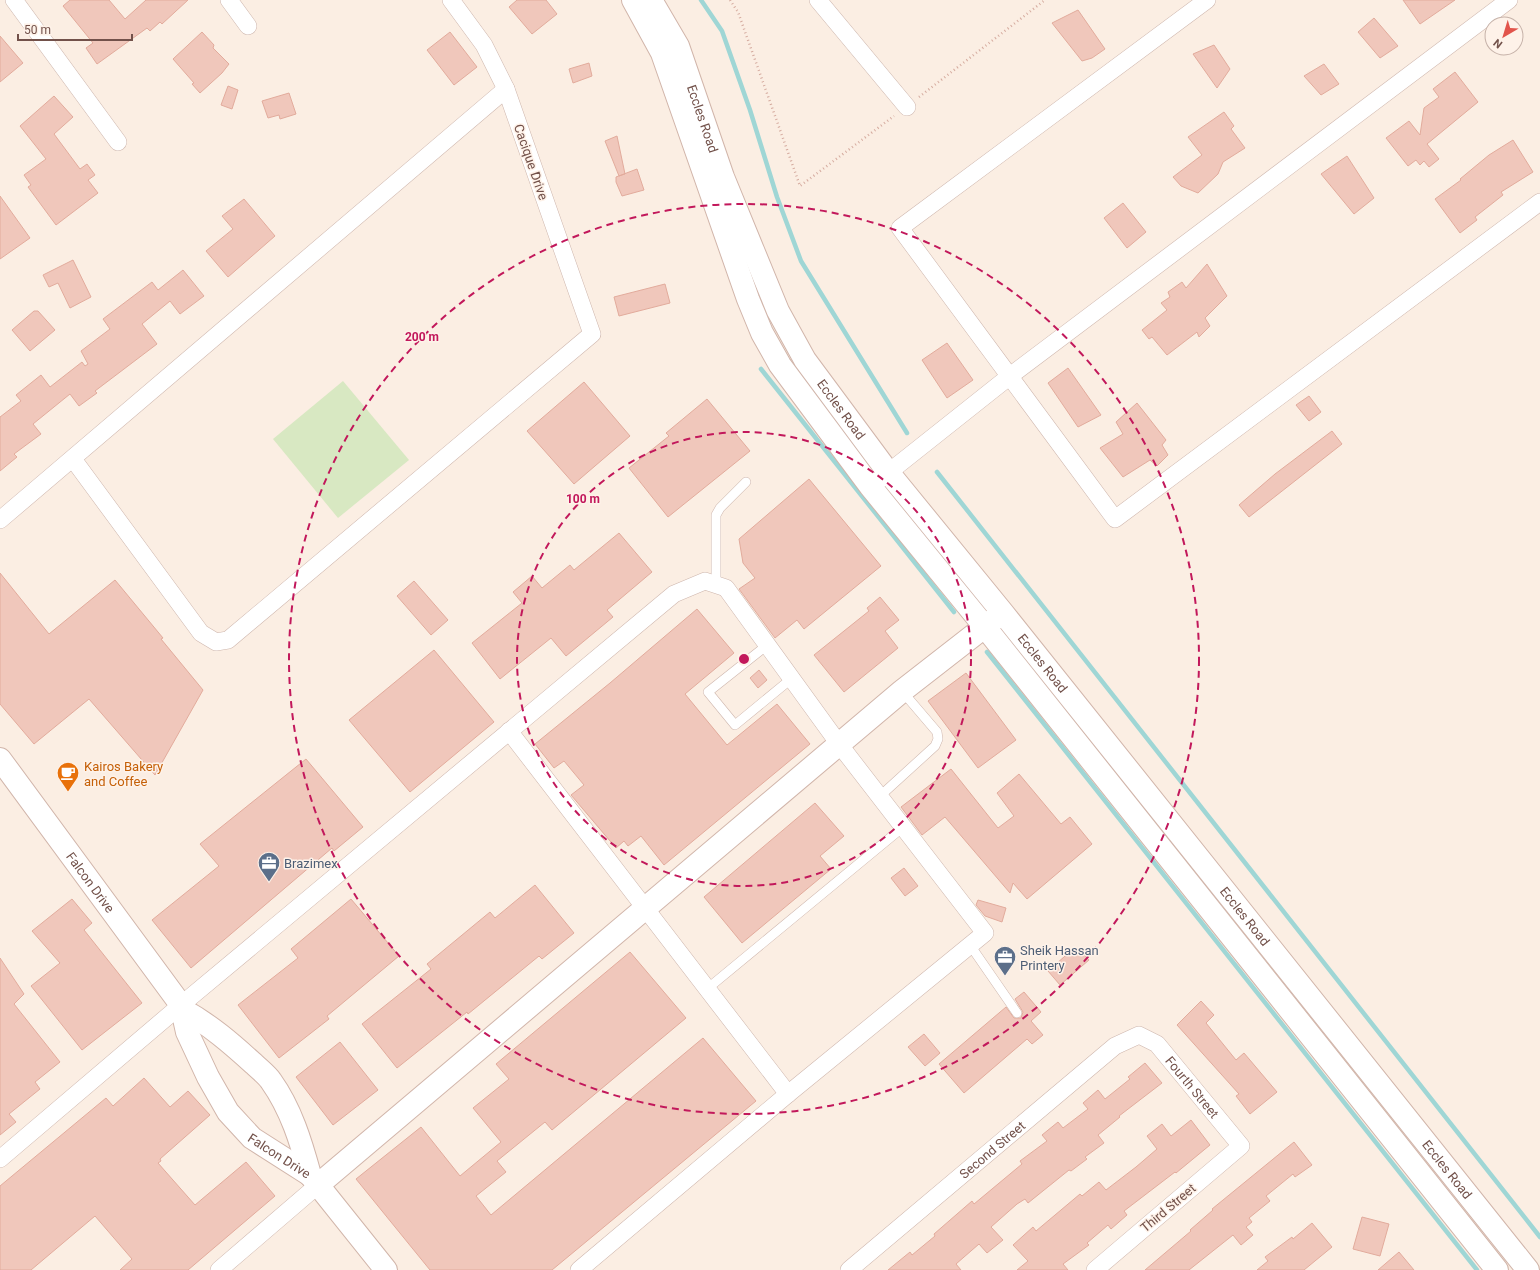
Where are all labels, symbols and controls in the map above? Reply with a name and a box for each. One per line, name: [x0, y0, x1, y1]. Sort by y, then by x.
scale bar: [18, 16, 132, 42]
north arrow: [1484, 16, 1524, 56]
text: 50 m: [24, 23, 51, 37]
text: N: [1491, 36, 1505, 51]
street label: Eccles Road: [684, 83, 721, 154]
street label: Cacique Drive: [511, 122, 551, 202]
text: 200 m: [405, 330, 439, 344]
street label: Eccles Road: [814, 376, 869, 442]
text: 100 m: [566, 492, 600, 506]
street label: Eccles Road: [1015, 631, 1071, 695]
centre of rings: [737, 652, 751, 666]
place label: Kairos Bakery and Coffee: [84, 759, 163, 789]
cafe icon: Kairos Bakery and Coffee: [55, 760, 81, 793]
street label: Falcon Drive: [64, 849, 118, 915]
office icon: Brazimex: [256, 850, 282, 883]
place label: Brazimex: [284, 856, 338, 871]
street label: Eccles Road: [1217, 884, 1273, 948]
place label: Sheik Hassan Printery: [1020, 943, 1099, 973]
office icon: Sheik Hassan Printery: [992, 944, 1018, 977]
street label: Fourth Street: [1163, 1053, 1222, 1121]
street label: Second Street: [956, 1118, 1028, 1181]
street label: Falcon Drive: [245, 1130, 314, 1181]
street label: Eccles Road: [1420, 1137, 1475, 1202]
street label: Third Street: [1137, 1181, 1199, 1235]

